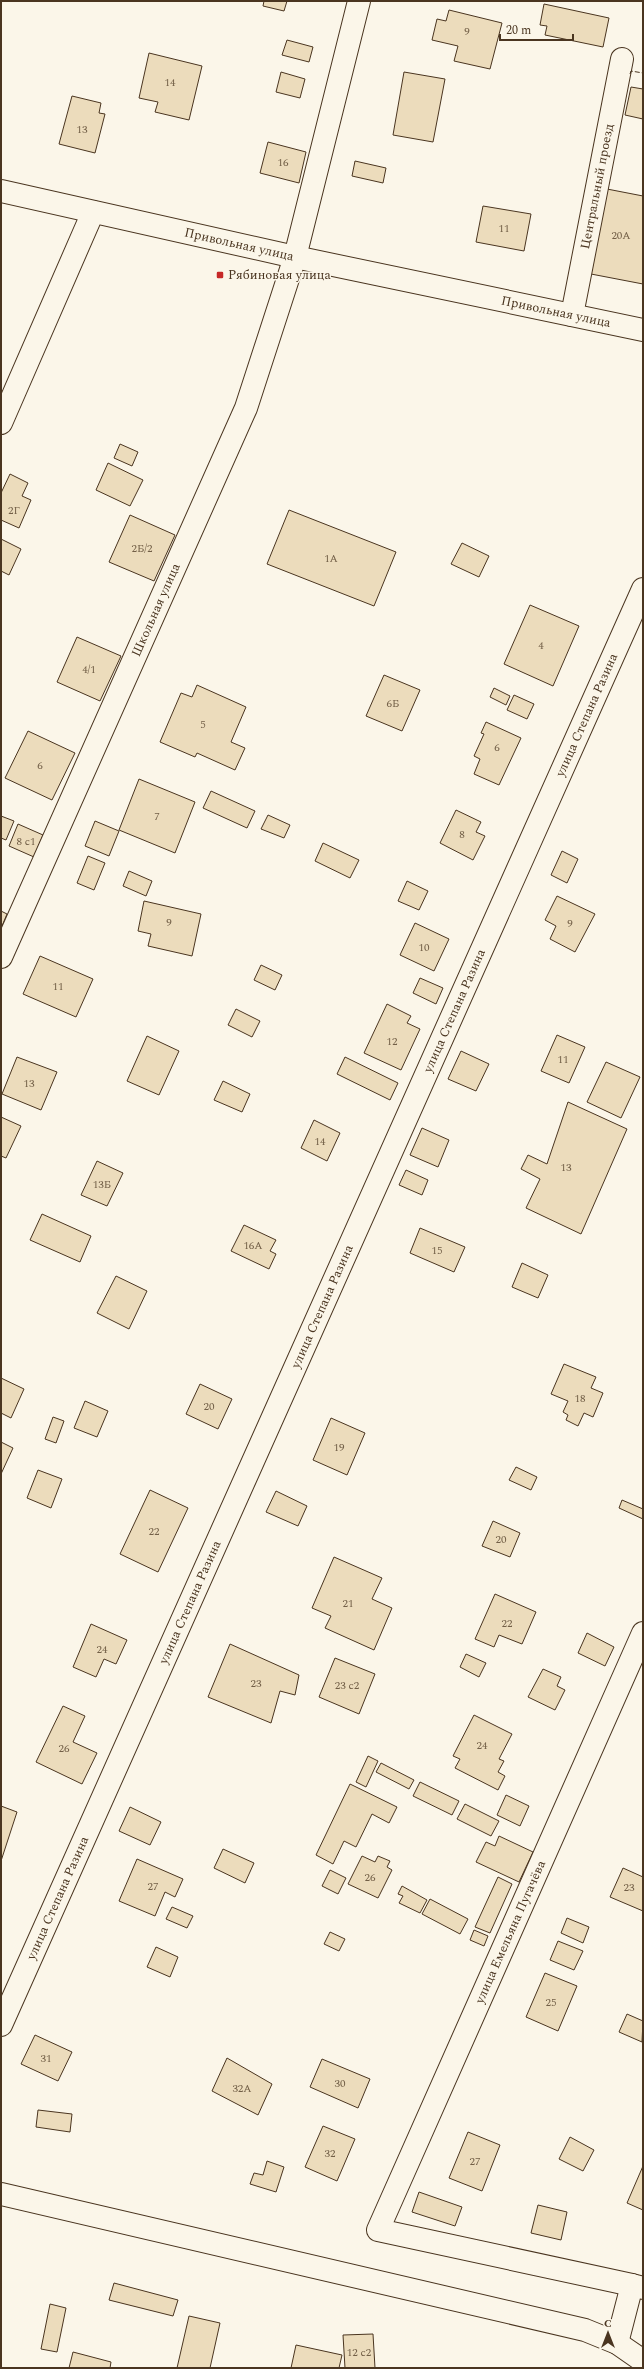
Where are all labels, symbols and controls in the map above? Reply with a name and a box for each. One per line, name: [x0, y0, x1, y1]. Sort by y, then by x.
scale bar: [500, 16, 573, 42]
text: 20 m: [506, 21, 531, 40]
house number: 9: [464, 23, 470, 40]
house number: 14: [165, 74, 176, 91]
house number: 13: [77, 121, 88, 138]
street label: Центральный проезд: [575, 122, 619, 251]
house number: 16: [278, 154, 289, 171]
house number: 11: [499, 220, 510, 237]
street label: Привольная улица: [182, 222, 296, 267]
house number: 20А: [611, 227, 631, 244]
place label: Рябиновая улица: [228, 265, 331, 285]
marker: Рябиновая улица: [215, 270, 225, 280]
street label: Привольная улица: [499, 290, 613, 333]
house number: 2Г: [8, 502, 20, 519]
house number: 2Б/2: [131, 540, 153, 557]
house number: 1А: [324, 550, 338, 567]
street label: Школьная улица: [126, 559, 186, 660]
house number: 4: [538, 637, 544, 654]
street label: улица Степана Разина: [550, 649, 623, 781]
house number: 4/1: [82, 661, 96, 678]
house number: 6Б: [387, 695, 399, 712]
house number: 5: [200, 716, 206, 733]
house number: 6: [494, 739, 500, 756]
house number: 6: [37, 757, 43, 774]
house number: 7: [154, 808, 160, 825]
house number: 8: [459, 826, 465, 843]
house number: 8 с1: [16, 833, 36, 850]
house number: 9: [166, 914, 172, 931]
house number: 9: [567, 915, 573, 932]
house number: 10: [419, 939, 430, 956]
street label: улица Степана Разина: [418, 945, 491, 1077]
house number: 11: [53, 978, 64, 995]
house number: 12: [387, 1033, 398, 1050]
house number: 11: [558, 1051, 569, 1068]
house number: 13: [24, 1075, 35, 1092]
house number: 14: [315, 1133, 326, 1150]
house number: 13: [561, 1159, 572, 1176]
house number: 13Б: [93, 1176, 111, 1193]
house number: 16А: [243, 1237, 263, 1254]
street label: улица Степана Разина: [285, 1241, 359, 1373]
house number: 15: [432, 1242, 443, 1259]
house number: 18: [575, 1390, 586, 1407]
house number: 20: [204, 1398, 215, 1415]
house number: 19: [334, 1439, 345, 1456]
house number: 22: [149, 1523, 160, 1540]
house number: 20: [496, 1531, 507, 1548]
street label: улица Степана Разина: [153, 1537, 227, 1668]
house number: 21: [343, 1595, 354, 1612]
house number: 22: [502, 1615, 513, 1632]
house number: 24: [97, 1641, 108, 1658]
house number: 23: [251, 1675, 262, 1692]
house number: 23 с2: [335, 1677, 360, 1694]
house number: 24: [477, 1737, 488, 1754]
house number: 26: [59, 1740, 70, 1757]
street label: улица Степана Разина: [21, 1832, 94, 1964]
street label: улица Емельяна Пугачёва: [469, 1856, 551, 2008]
house number: 26: [365, 1869, 376, 1886]
house number: 27: [148, 1878, 159, 1895]
house number: 23: [624, 1879, 635, 1896]
house number: 25: [546, 1994, 557, 2011]
house number: 31: [41, 2050, 52, 2067]
house number: 30: [335, 2075, 346, 2092]
house number: 32А: [232, 2080, 252, 2097]
house number: 32: [325, 2145, 336, 2162]
house number: 27: [470, 2153, 481, 2170]
north arrow: [588, 2313, 628, 2353]
text: С: [604, 2315, 612, 2332]
house number: 12 с2: [347, 2344, 372, 2361]

